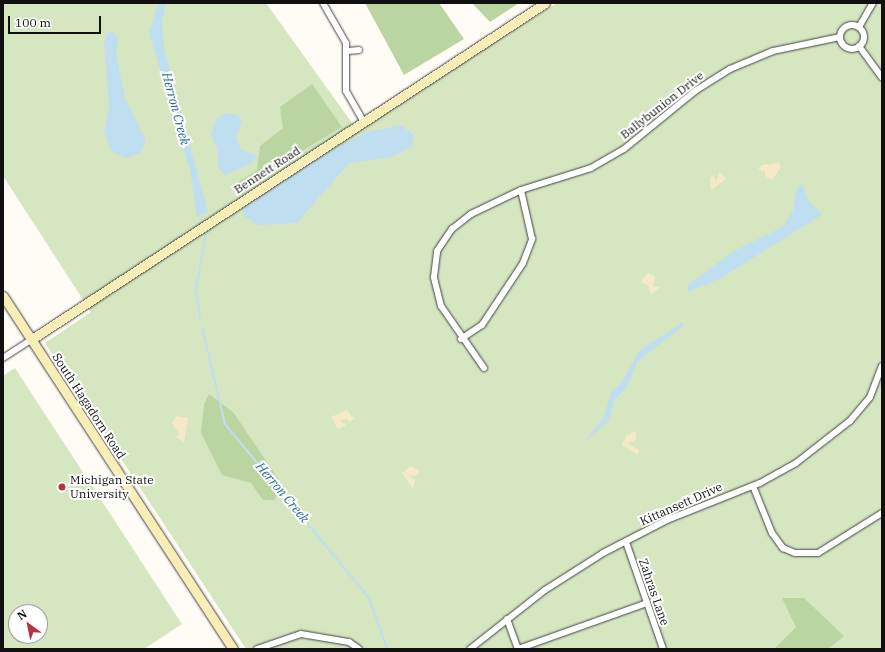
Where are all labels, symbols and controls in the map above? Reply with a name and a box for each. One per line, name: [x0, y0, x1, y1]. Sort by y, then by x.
scale bar: [10, 8, 103, 34]
text: 100 m: [15, 15, 51, 30]
street label: Ballybunion Drive: [617, 68, 707, 142]
water label: Herron Creek: [158, 71, 192, 147]
street label: Bennett Road: [231, 143, 303, 197]
street label: South Hagadorn Road: [49, 350, 129, 462]
water label: Herron Creek: [252, 459, 312, 527]
place label: Michigan State University: [70, 473, 154, 501]
street label: Kittansett Drive: [638, 479, 724, 529]
marker: Michigan State University: [57, 482, 67, 492]
street label: Zahras Lane: [636, 557, 672, 627]
north arrow: [8, 604, 48, 644]
text: N: [15, 607, 29, 623]

